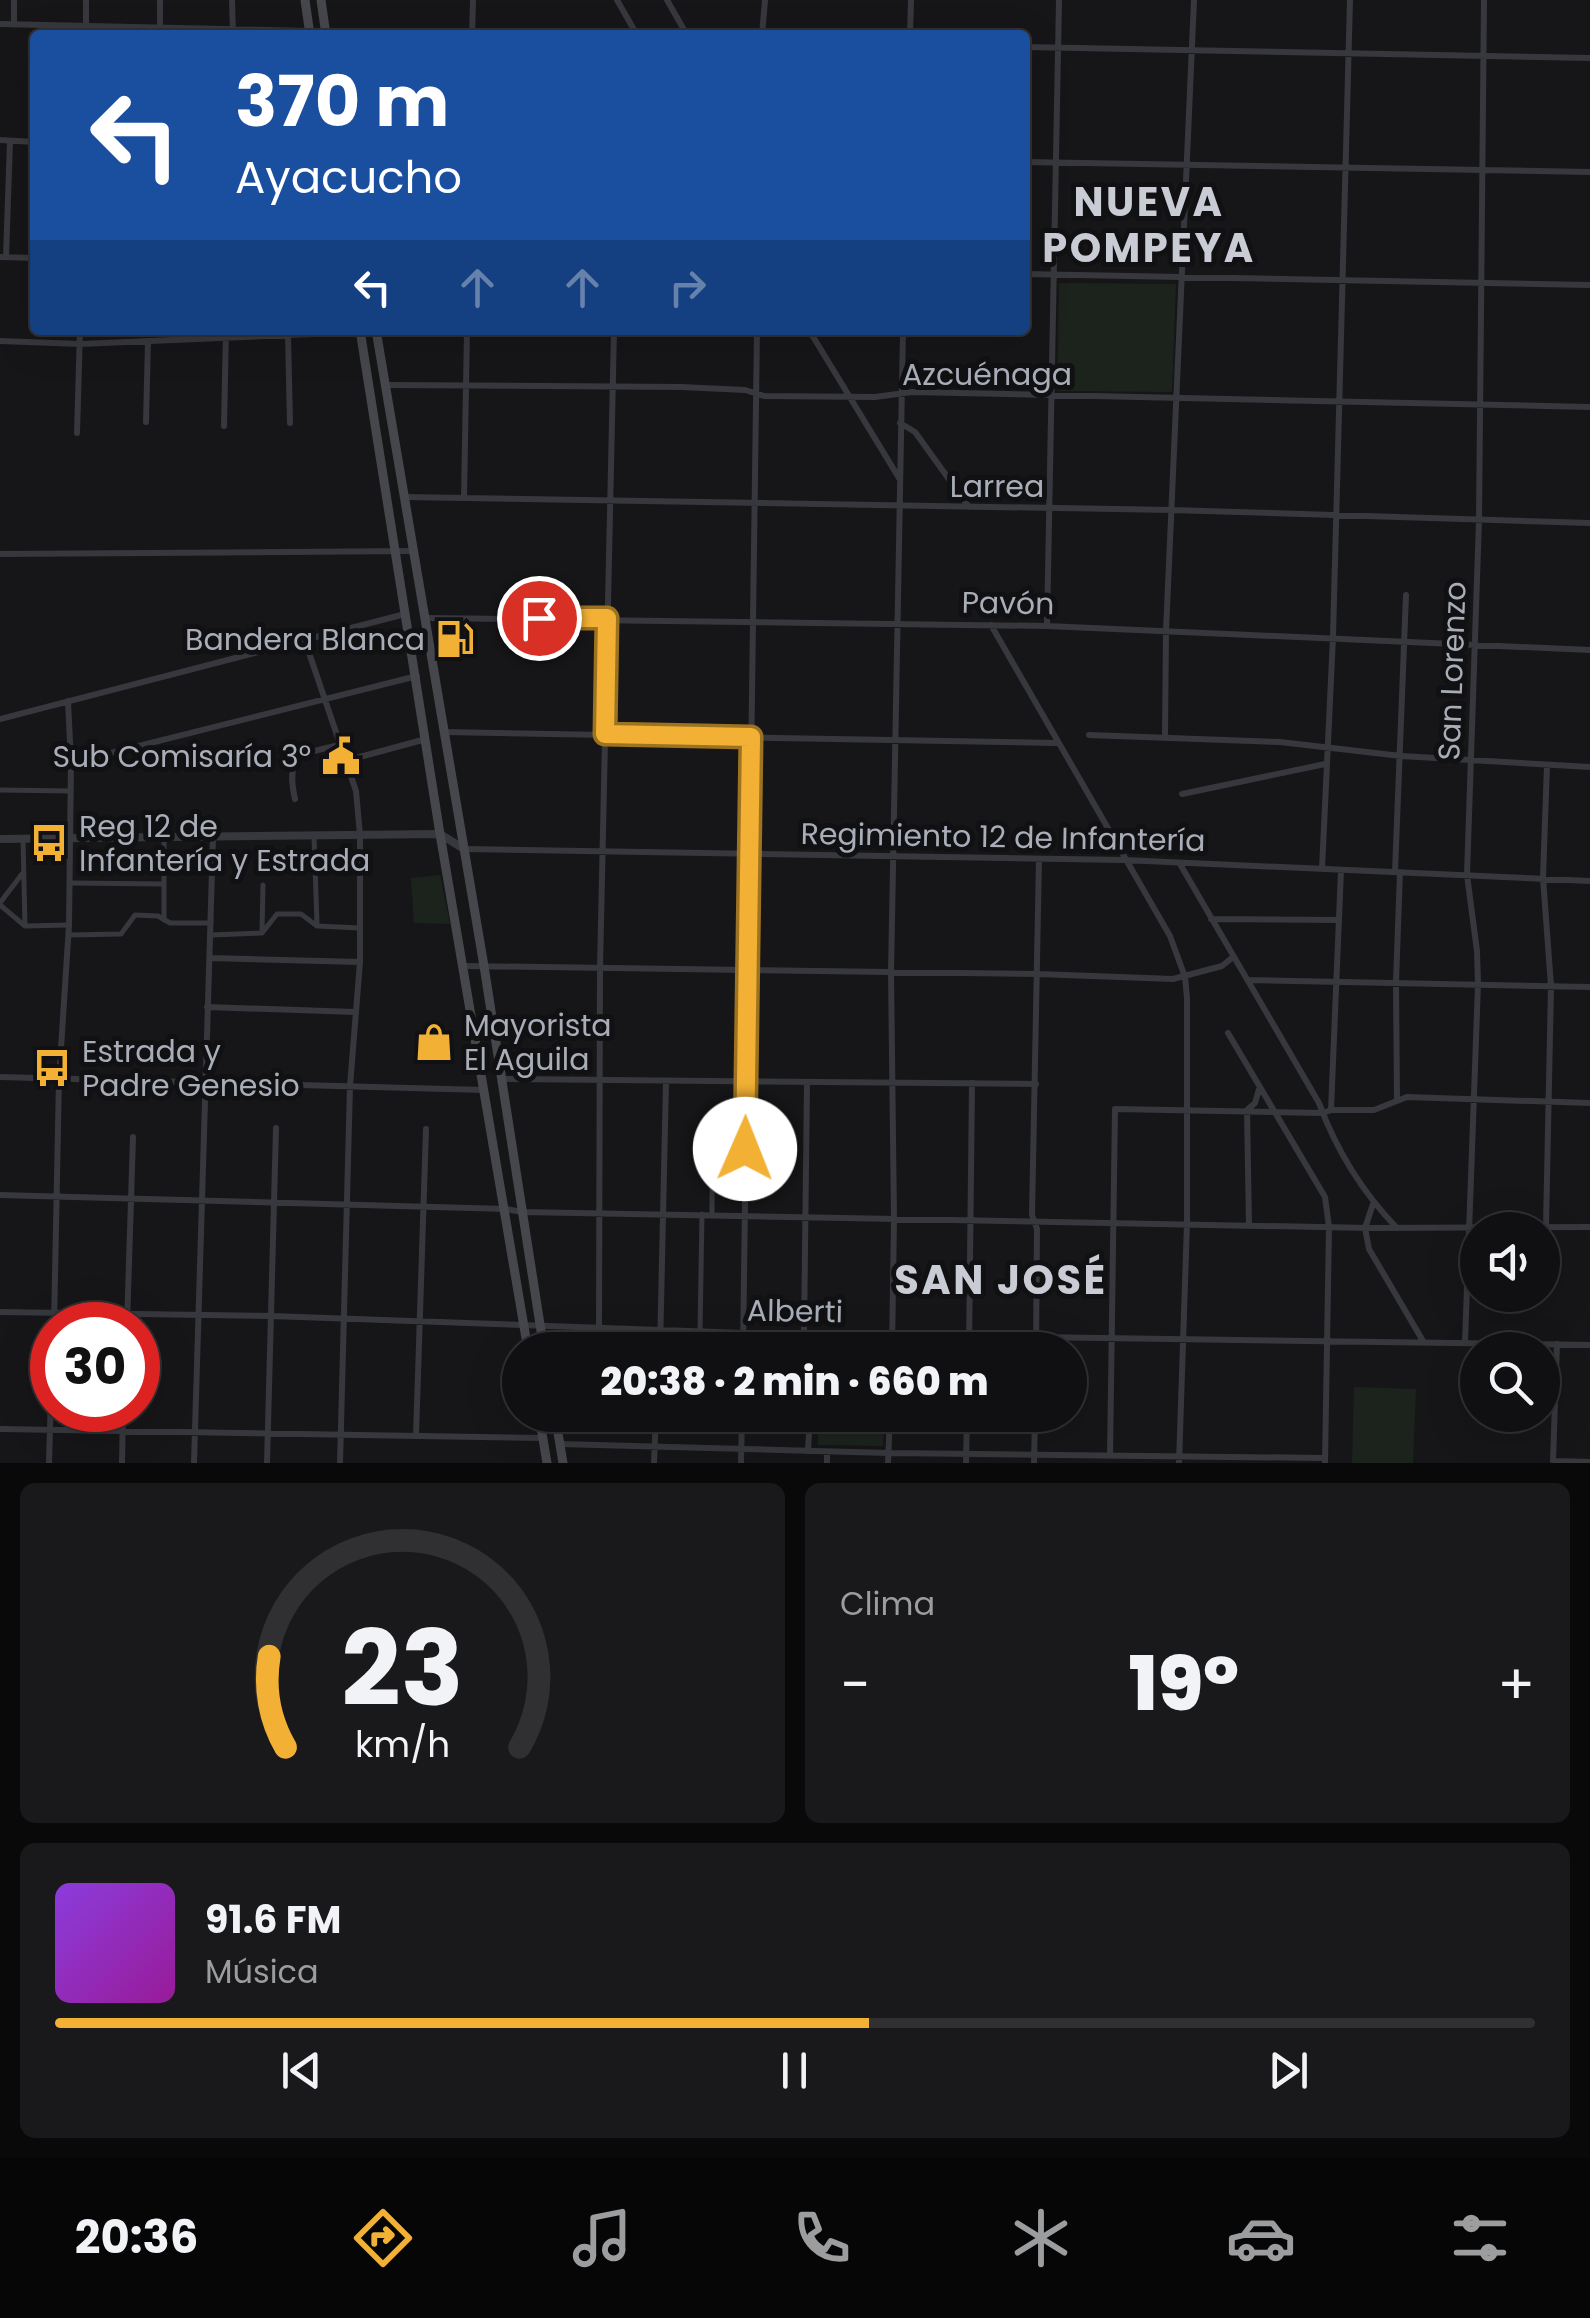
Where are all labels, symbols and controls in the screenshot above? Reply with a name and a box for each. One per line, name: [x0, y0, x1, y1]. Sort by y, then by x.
text: 370 m: [235, 52, 449, 151]
icon: left: [70, 70, 200, 200]
text: Ayacucho: [235, 146, 462, 209]
district label: NUEVA POMPEYA: [1042, 174, 1256, 276]
icon: left: [345, 260, 400, 315]
icon: ahead: [450, 260, 505, 315]
icon: ahead: [555, 260, 610, 315]
icon: right: [660, 260, 715, 315]
street label: Azcuénaga: [902, 353, 1072, 396]
street label: Larrea: [950, 465, 1044, 508]
pin: [497, 576, 582, 661]
street label: Pavón: [961, 581, 1055, 625]
street label: San Lorenzo: [1427, 581, 1477, 761]
icon: arrive: [512, 591, 567, 646]
place label: Bandera Blanca: [185, 618, 425, 661]
fuel station icon: Bandera Blanca: [434, 618, 476, 660]
place label: Sub Comisaría 3°: [52, 735, 311, 778]
public building icon: Sub Comisaría 3°: [320, 735, 362, 777]
place label: Reg 12 de Infantería y Estrada: [79, 805, 370, 882]
street label: Regimiento 12 de Infantería: [800, 812, 1206, 862]
bus stop icon: Reg 12 de Infantería y Estrada: [28, 822, 70, 864]
place label: Mayorista El Aguila: [464, 1004, 612, 1081]
shop icon: Mayorista El Aguila: [413, 1021, 455, 1063]
place label: Estrada y Padre Genesio: [82, 1030, 300, 1107]
bus stop icon: Estrada y Padre Genesio: [31, 1047, 73, 1089]
position arrow: [693, 1097, 797, 1201]
map controls: [1460, 1212, 1560, 1432]
button: sound: [1460, 1212, 1560, 1312]
district label: SAN JOSÉ: [894, 1252, 1108, 1308]
street label: Alberti: [747, 1289, 843, 1333]
speed limit sign: 30: [30, 1302, 160, 1432]
button: search: [1460, 1332, 1560, 1432]
text: 20:38 · 2 min · 660 m: [601, 1355, 988, 1408]
text: Clima: [840, 1581, 935, 1626]
text: 23: [341, 1596, 464, 1741]
text: 19°: [1129, 1631, 1239, 1736]
text: −: [840, 1646, 870, 1723]
text: +: [1497, 1646, 1535, 1723]
text: km/h: [355, 1719, 450, 1770]
text: 91.6 FM: [205, 1893, 341, 1946]
text: Música: [205, 1949, 319, 1994]
icon: previous: [274, 2043, 329, 2098]
icon: pause: [767, 2043, 822, 2098]
icon: next: [1261, 2043, 1316, 2098]
icon: directions: [348, 2203, 418, 2273]
icon: music: [567, 2203, 637, 2273]
icon: phone: [787, 2203, 857, 2273]
icon: climate: [1006, 2203, 1076, 2273]
icon: car: [1226, 2203, 1296, 2273]
icon: filters: [1445, 2203, 1515, 2273]
text: 20:36: [75, 2206, 198, 2269]

